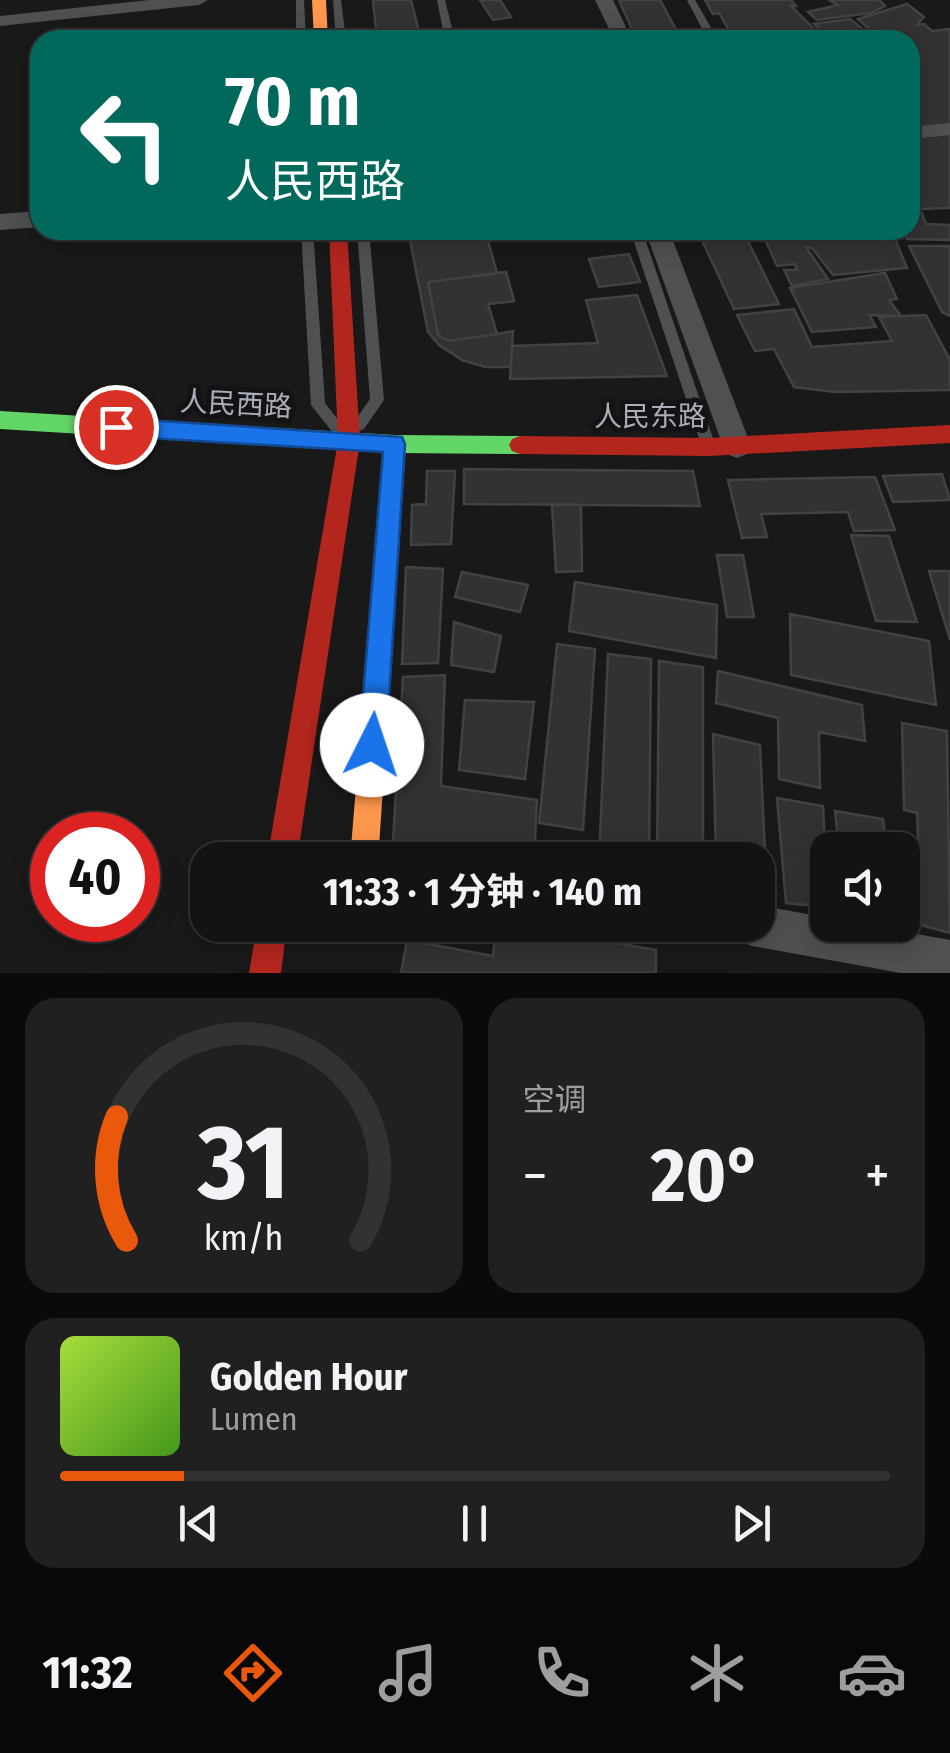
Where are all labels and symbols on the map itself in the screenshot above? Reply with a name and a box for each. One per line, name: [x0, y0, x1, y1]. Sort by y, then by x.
pin: [74, 385, 159, 470]
street label: 人民西路: [179, 385, 293, 423]
street label: 人民东路: [594, 400, 706, 433]
position arrow: [320, 693, 424, 797]
speed limit sign: 40: [30, 812, 160, 942]

